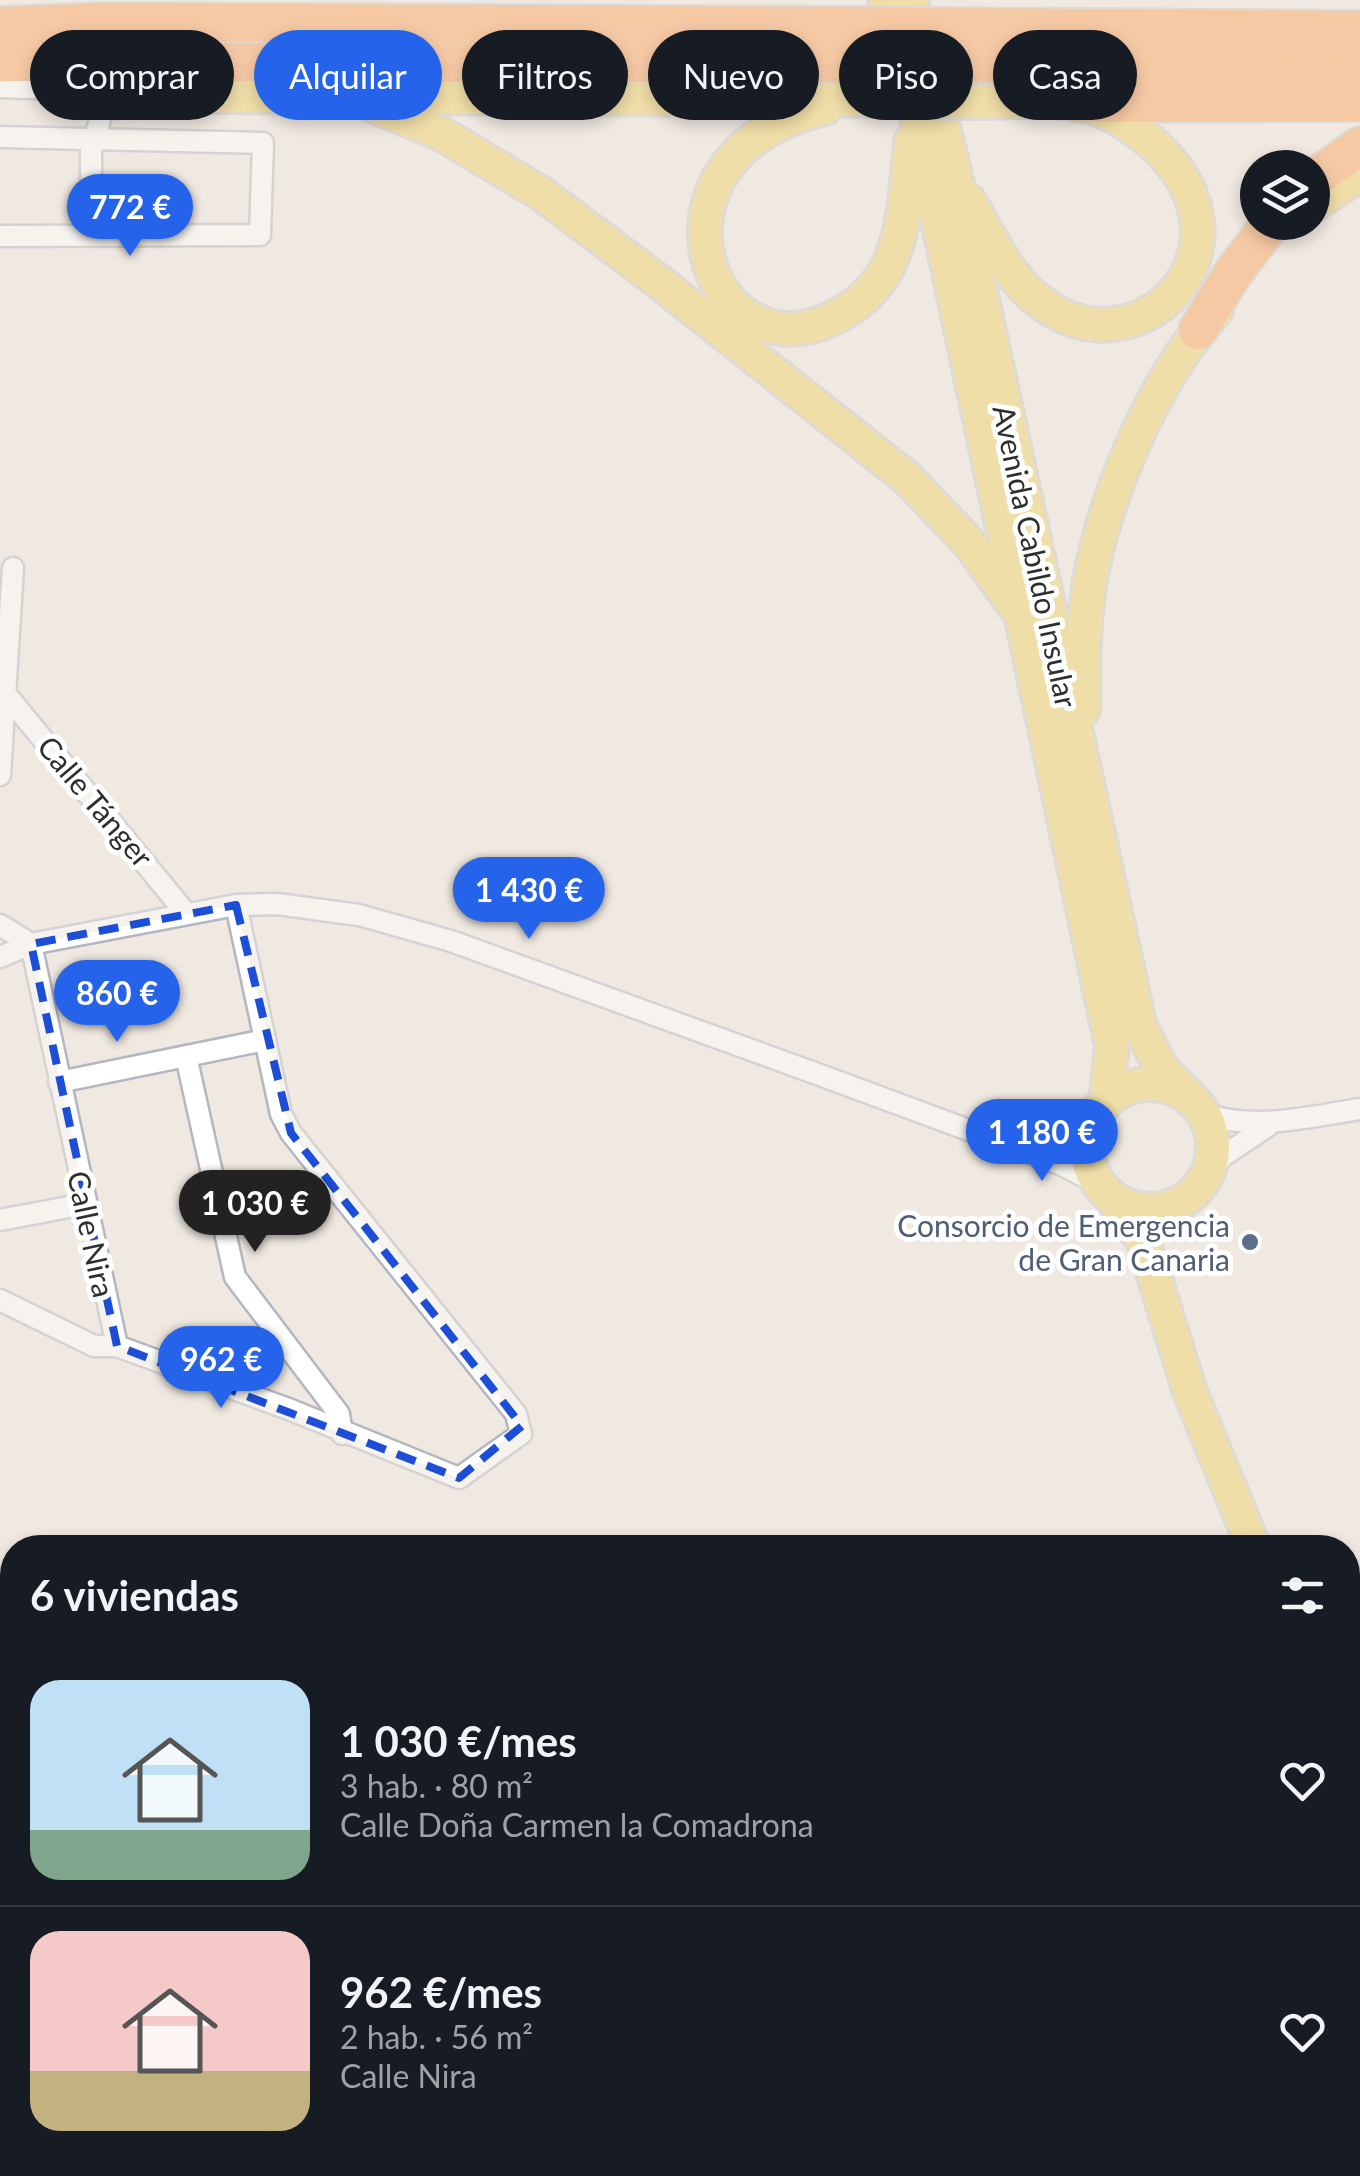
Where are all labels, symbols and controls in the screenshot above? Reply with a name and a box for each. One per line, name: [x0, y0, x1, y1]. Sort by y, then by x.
chip: Comprar: [30, 30, 234, 120]
chip: Alquilar: [254, 30, 442, 120]
chip: Filtros: [462, 30, 628, 120]
chip: Nuevo: [648, 30, 819, 120]
chip: Piso: [839, 30, 973, 120]
chip: Casa: [993, 30, 1137, 120]
map controls: [1240, 150, 1330, 240]
button: layers: [1240, 150, 1330, 240]
pin: 772 €: [60, 174, 200, 259]
text: 772 €: [89, 187, 171, 226]
street label: Avenida Cabildo Insular: [986, 401, 1086, 711]
street label: Calle Tánger: [31, 728, 161, 874]
pin: 1 430 €: [437, 857, 621, 942]
text: 1 430 €: [475, 870, 583, 909]
pin: 860 €: [47, 960, 187, 1045]
text: 860 €: [76, 973, 158, 1012]
pin: 1 180 €: [950, 1099, 1134, 1184]
text: 1 180 €: [988, 1112, 1096, 1151]
street label: Calle Nira: [61, 1168, 123, 1300]
pin: 1 030 €: [163, 1170, 347, 1255]
text: 1 030 €: [201, 1183, 309, 1222]
place label: Consorcio de Emergencia de Gran Canaria: [897, 1207, 1230, 1277]
marker: Consorcio de Emergencia de Gran Canaria: [1239, 1231, 1261, 1253]
pin: 962 €: [151, 1326, 291, 1411]
text: 962 €: [180, 1339, 262, 1378]
icon: filters: [1275, 1568, 1330, 1623]
text: 6 viviendas: [30, 1570, 239, 1620]
text: 1 030 €/mes: [340, 1716, 577, 1766]
icon: home: [110, 1720, 230, 1840]
icon: heart: [1275, 1753, 1330, 1808]
text: 3 hab. · 80 m²: [340, 1766, 533, 1805]
text: Calle Doña Carmen la Comadrona: [340, 1805, 814, 1844]
text: 962 €/mes: [340, 1967, 542, 2017]
icon: home: [110, 1971, 230, 2091]
icon: heart: [1275, 2004, 1330, 2059]
text: 2 hab. · 56 m²: [340, 2017, 533, 2056]
text: Calle Nira: [340, 2056, 477, 2095]

